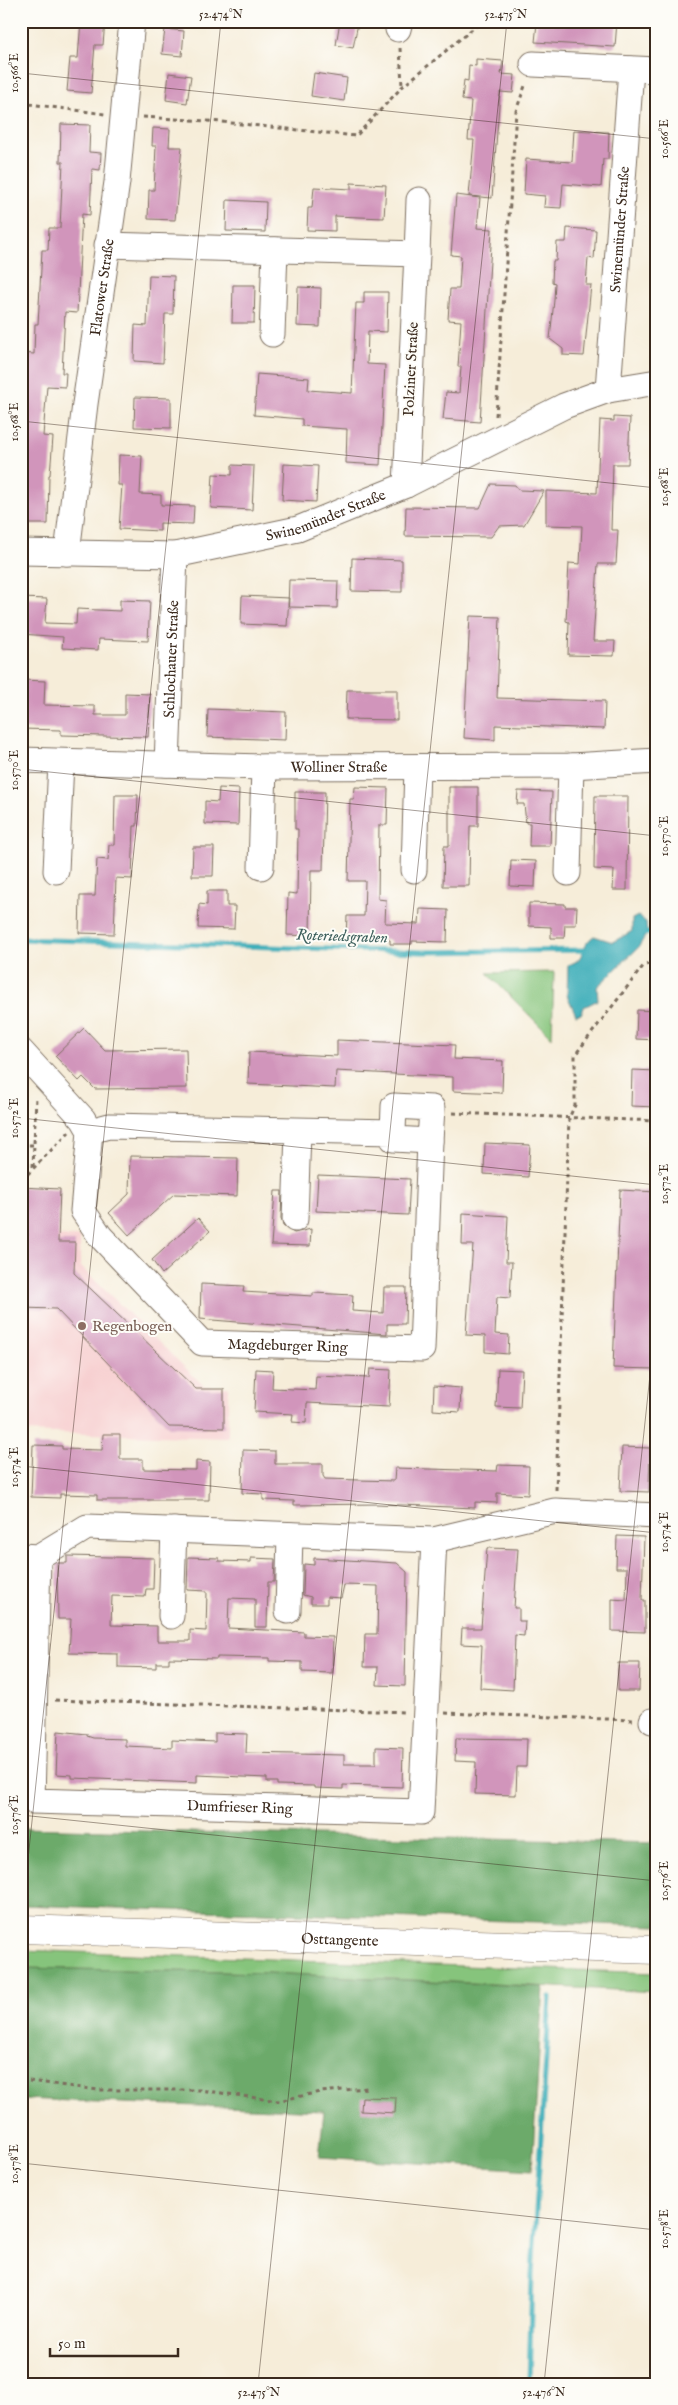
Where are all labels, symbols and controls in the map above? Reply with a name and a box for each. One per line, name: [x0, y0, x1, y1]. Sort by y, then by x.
text: 52.474°N: [199, 7, 243, 22]
text: 52.475°N: [485, 7, 528, 22]
text: 10.566°E: [7, 53, 22, 93]
text: 10.566°E: [657, 119, 672, 159]
street label: Swinemünder Straße: [606, 165, 634, 293]
street label: Flatower Straße: [85, 237, 118, 337]
street label: Polziner Straße: [399, 321, 423, 417]
text: 10.568°E: [7, 402, 22, 442]
text: 10.568°E: [657, 467, 672, 507]
street label: Swinemünder Straße: [264, 485, 388, 545]
street label: Schlochauer Straße: [159, 600, 183, 718]
text: 10.570°E: [7, 750, 22, 790]
street label: Wolliner Straße: [290, 757, 388, 776]
text: 10.570°E: [657, 816, 672, 856]
water label: Roteriedsgraben: [296, 925, 388, 949]
text: 10.572°E: [7, 1098, 22, 1138]
text: 10.572°E: [657, 1164, 672, 1204]
place label: Regenbogen: [92, 1317, 172, 1336]
marker: Regenbogen: [76, 1320, 88, 1332]
street label: Magdeburger Ring: [227, 1334, 349, 1356]
text: 10.574°E: [7, 1447, 22, 1487]
text: 10.574°E: [657, 1512, 672, 1552]
text: 10.576°E: [7, 1795, 22, 1835]
street label: Dumfrieser Ring: [187, 1796, 294, 1818]
text: 10.576°E: [657, 1861, 672, 1901]
street label: Osttangente: [301, 1929, 379, 1950]
text: 10.578°E: [7, 2144, 22, 2184]
text: 10.578°E: [657, 2209, 672, 2249]
scale bar: [50, 2325, 178, 2357]
text: 50 m: [58, 2334, 86, 2353]
text: 52.475°N: [238, 2385, 281, 2400]
text: 52.476°N: [523, 2385, 566, 2400]

